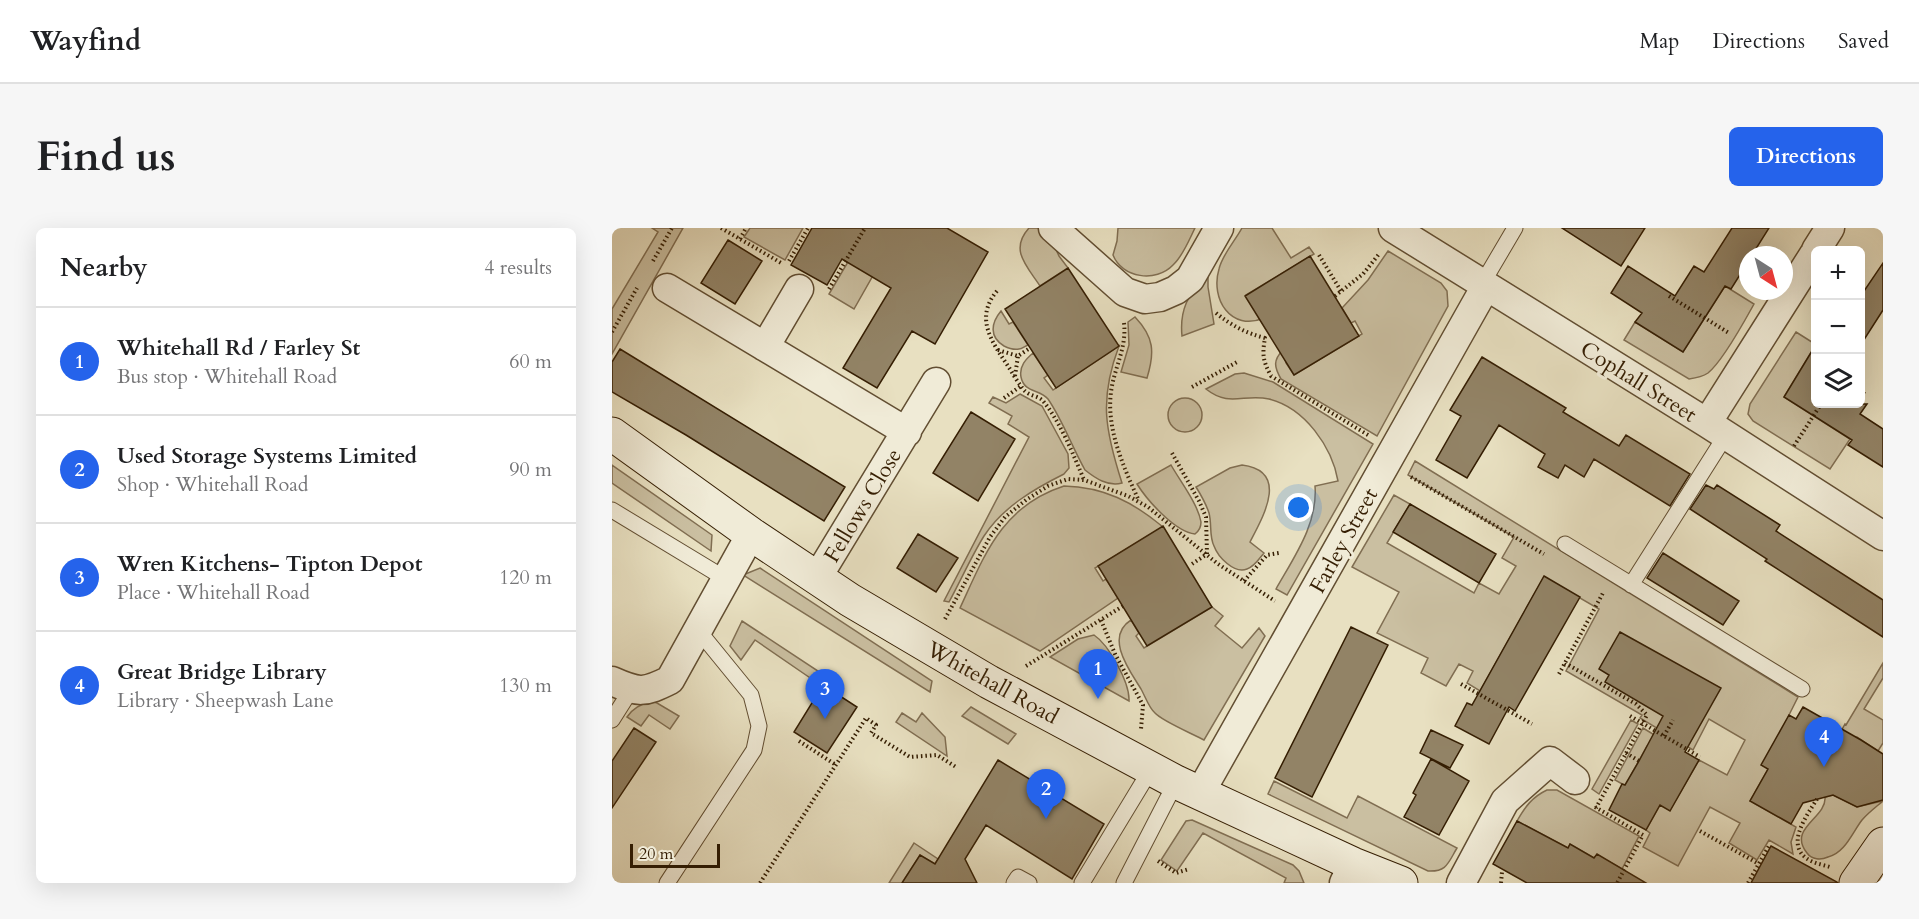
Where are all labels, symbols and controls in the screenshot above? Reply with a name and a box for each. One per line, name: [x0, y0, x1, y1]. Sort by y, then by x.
text: Wayfind: [30, 22, 141, 60]
text: Map: [1639, 27, 1679, 56]
text: Directions: [1712, 27, 1805, 56]
text: Saved: [1838, 27, 1889, 56]
button: Directions: [1729, 127, 1883, 186]
text: Find us: [36, 128, 176, 185]
north arrow: [1739, 246, 1793, 300]
map controls: [1811, 246, 1865, 408]
button: +: [1811, 246, 1865, 300]
text: Nearby: [60, 250, 148, 285]
text: 4 results: [484, 254, 552, 281]
button: −: [1811, 300, 1865, 354]
text: Whitehall Rd / Farley St: [117, 333, 360, 363]
street label: Cophall Street: [1575, 334, 1702, 430]
text: 1: [74, 348, 85, 375]
text: 60 m: [509, 348, 552, 375]
button: layers: [1811, 354, 1865, 408]
text: Bus stop · Whitehall Road: [117, 363, 337, 390]
text: Used Storage Systems Limited: [117, 441, 417, 471]
street label: Fellows Close: [817, 443, 909, 568]
text: 2: [74, 456, 85, 483]
text: 90 m: [509, 456, 552, 483]
text: Shop · Whitehall Road: [117, 471, 308, 498]
street label: Farley Street: [1303, 482, 1385, 599]
your location: [1284, 493, 1313, 522]
text: Wren Kitchens- Tipton Depot: [117, 549, 422, 579]
text: 3: [74, 564, 85, 591]
text: 120 m: [499, 564, 552, 591]
text: Place · Whitehall Road: [117, 579, 310, 606]
street label: Whitehall Road: [920, 634, 1064, 732]
pin: 1: [1078, 650, 1118, 699]
text: Great Bridge Library: [117, 657, 327, 687]
pin: 3: [806, 670, 844, 719]
text: 4: [74, 672, 85, 699]
text: 130 m: [499, 672, 552, 699]
text: Library · Sheepwash Lane: [117, 687, 334, 714]
pin: 4: [1804, 718, 1844, 767]
pin: 2: [1026, 770, 1066, 819]
scale bar: [630, 841, 720, 868]
text: 20 m: [639, 843, 673, 865]

